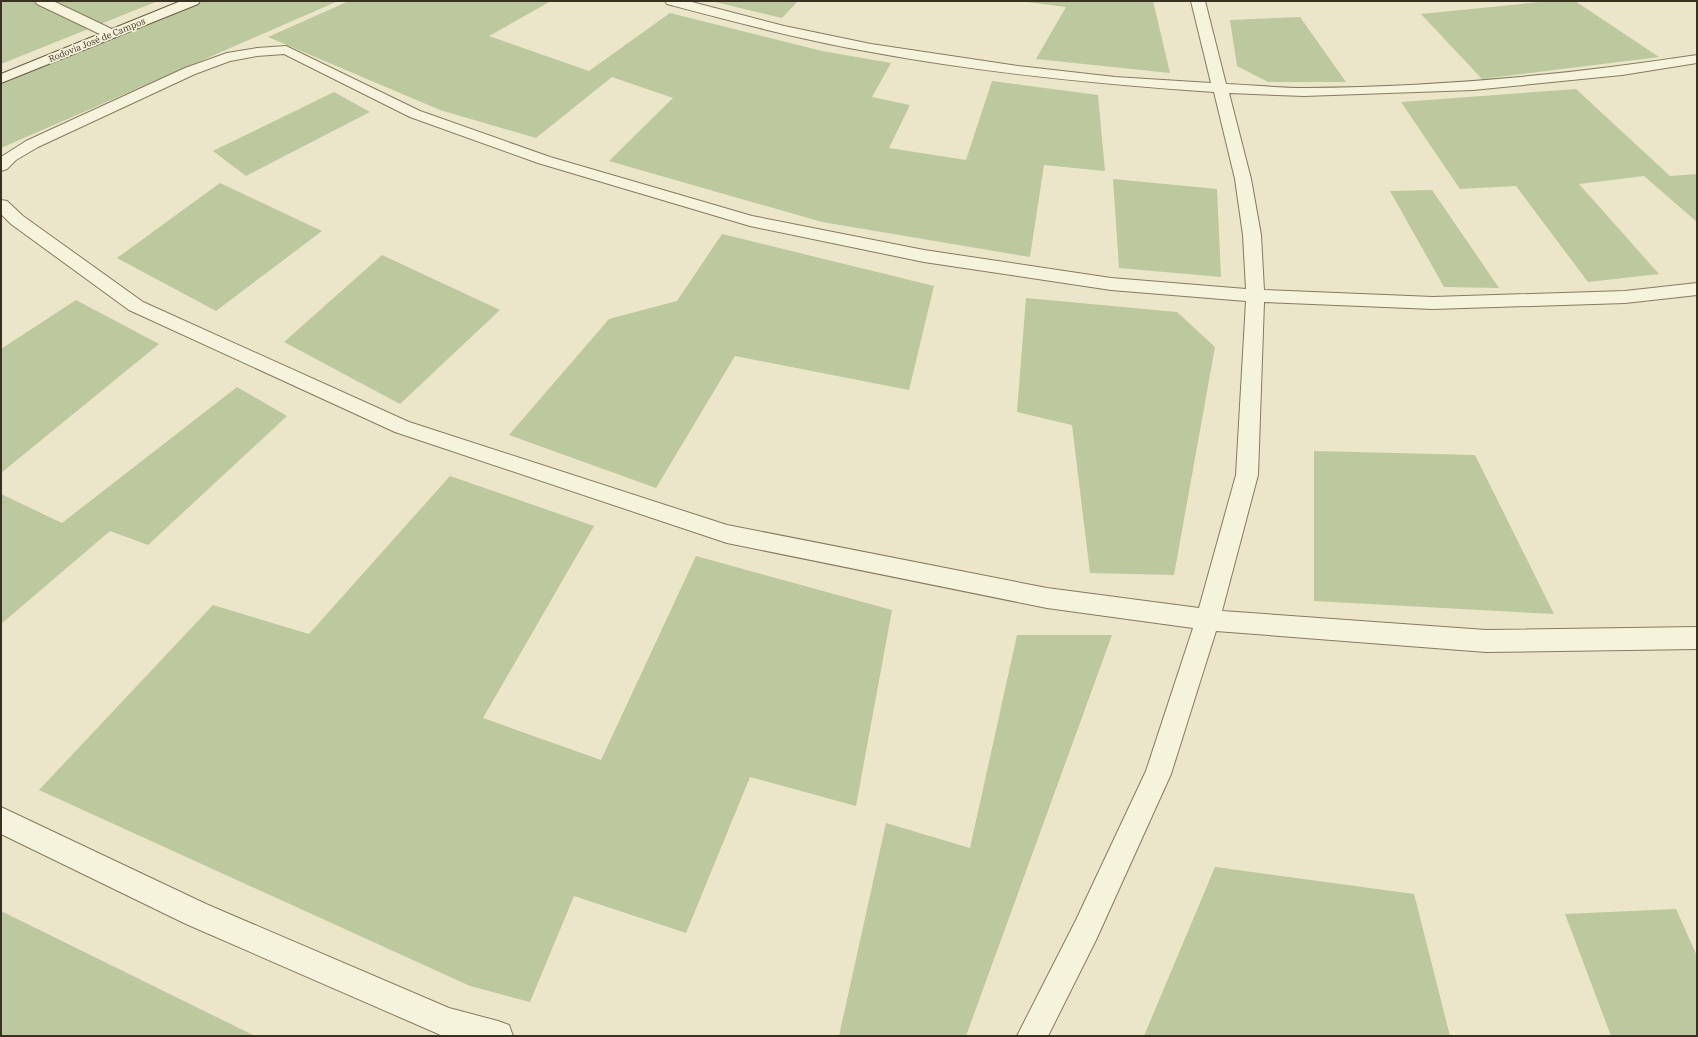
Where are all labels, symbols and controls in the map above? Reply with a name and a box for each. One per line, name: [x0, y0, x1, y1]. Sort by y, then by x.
street label: Rodovia José de Campos: [47, 15, 147, 64]

